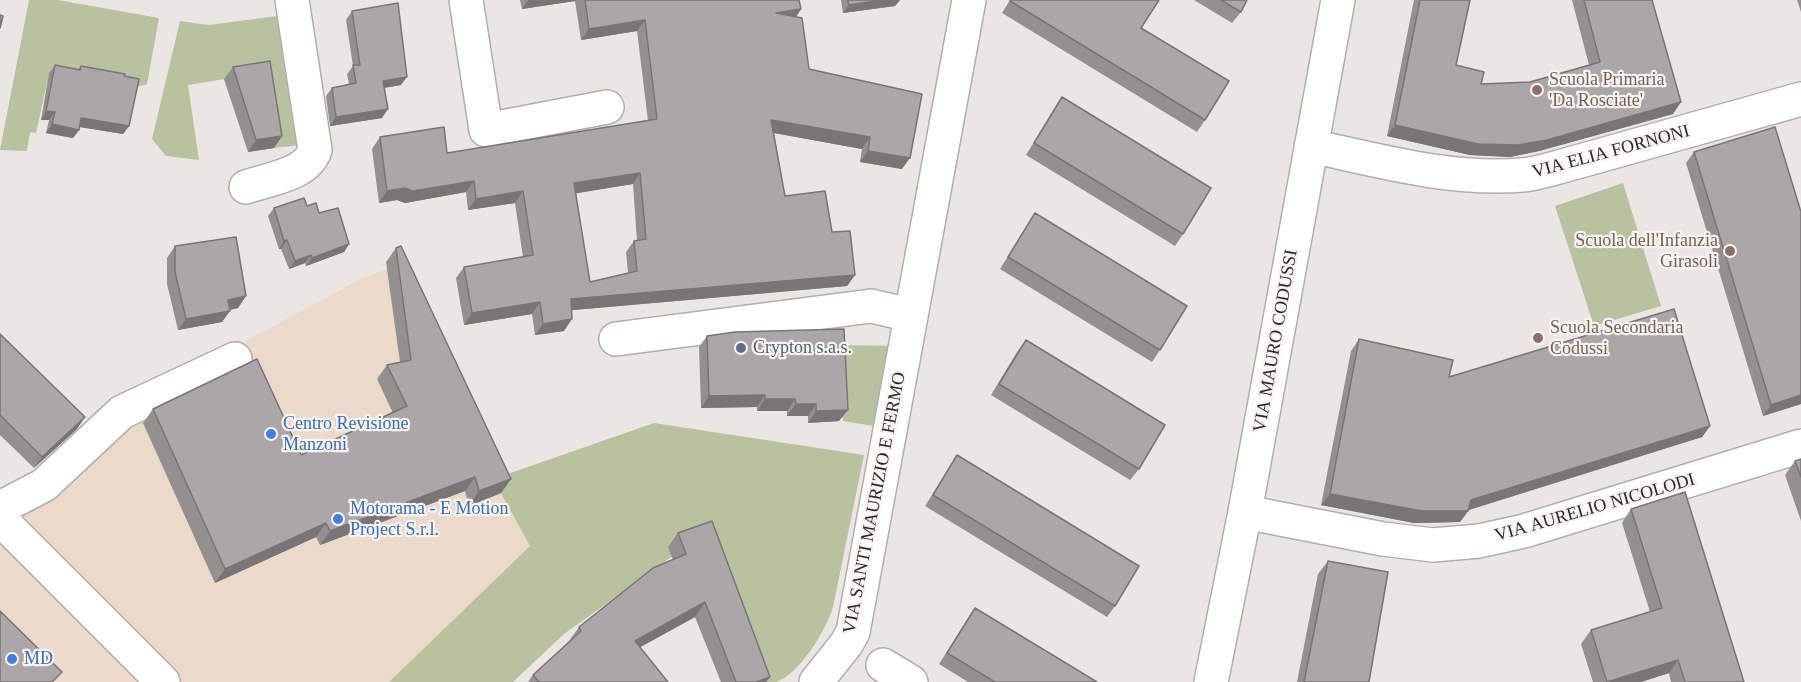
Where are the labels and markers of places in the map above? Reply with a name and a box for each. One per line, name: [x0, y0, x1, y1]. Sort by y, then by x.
place label: Scuola Primaria 'Da Rosciate': [1549, 69, 1664, 112]
marker: Scuola Primaria 'Da Rosciate': [1530, 83, 1544, 97]
place label: Scuola dell'Infanzia Girasoli: [1575, 230, 1718, 272]
marker: Scuola dell'Infanzia Girasoli: [1723, 244, 1737, 258]
place label: Scuola Secondaria Codussi: [1550, 317, 1683, 360]
marker: Scuola Secondaria Codussi: [1531, 331, 1545, 345]
place label: Crypton s.a.s.: [753, 337, 852, 359]
marker: Crypton s.a.s.: [734, 341, 748, 355]
place label: Centro Revisione Manzoni: [283, 413, 408, 456]
marker: Centro Revisione Manzoni: [264, 427, 278, 441]
place label: Motorama - E Motion Project S.r.l.: [350, 498, 508, 540]
marker: Motorama - E Motion Project S.r.l.: [331, 512, 345, 526]
place label: MD: [24, 648, 53, 670]
marker: MD: [5, 652, 19, 666]

